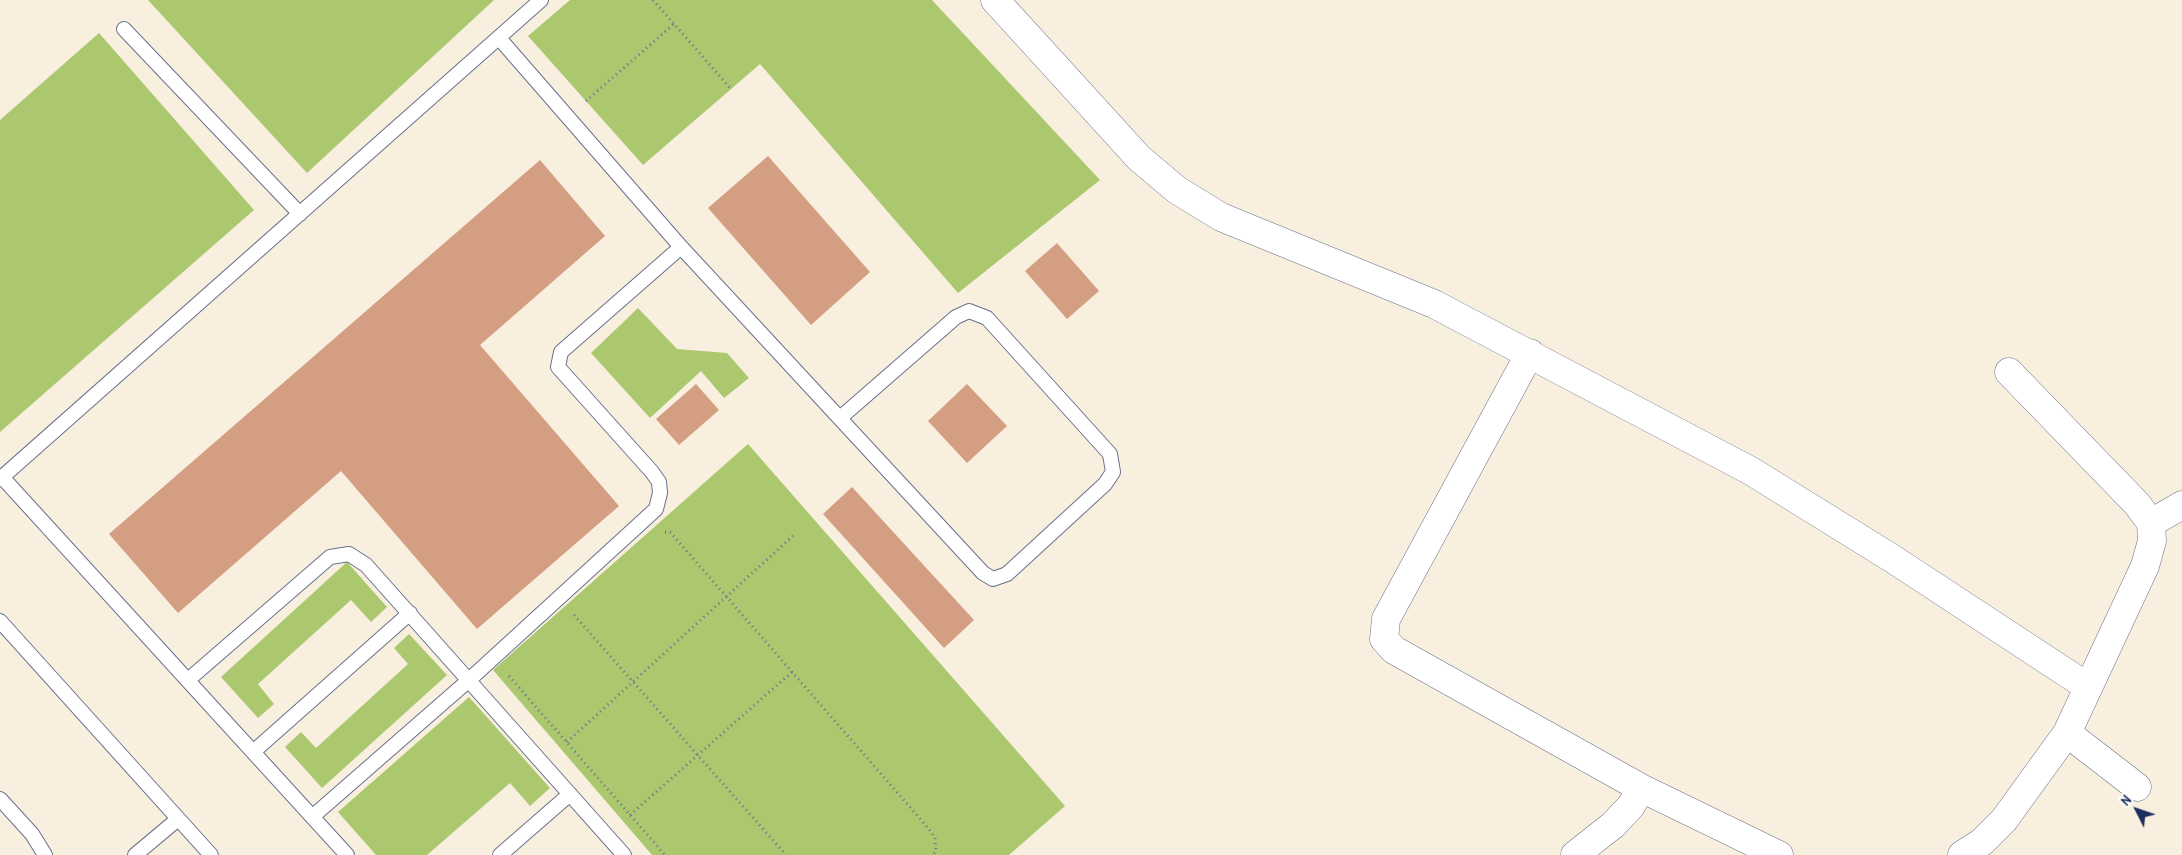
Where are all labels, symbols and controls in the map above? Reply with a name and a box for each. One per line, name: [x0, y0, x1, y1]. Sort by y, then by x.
north arrow: [2112, 785, 2162, 835]
text: N: [2116, 791, 2135, 809]

